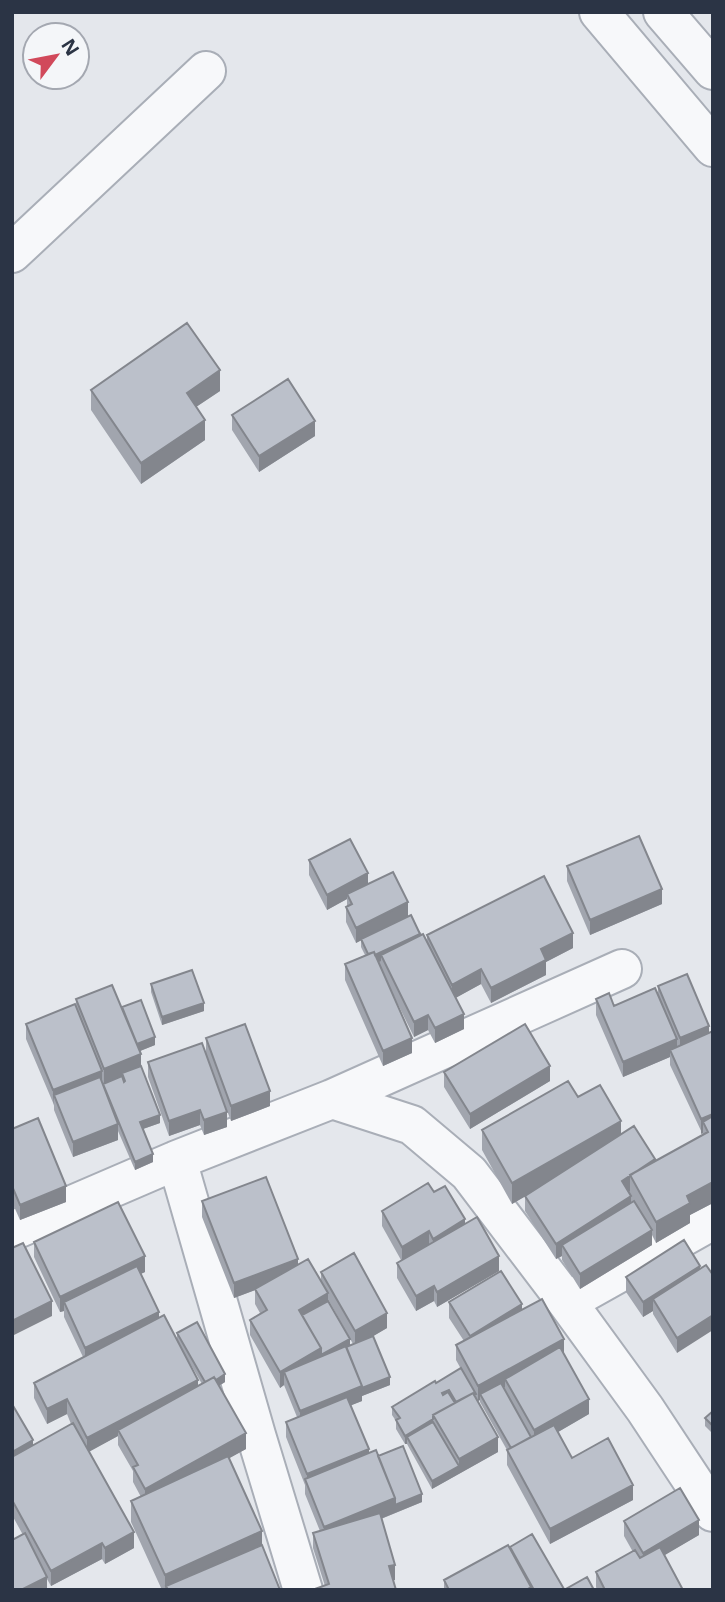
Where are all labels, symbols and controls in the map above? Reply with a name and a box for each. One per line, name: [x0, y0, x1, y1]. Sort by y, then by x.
north arrow: [21, 21, 91, 91]
text: N: [55, 34, 86, 60]

